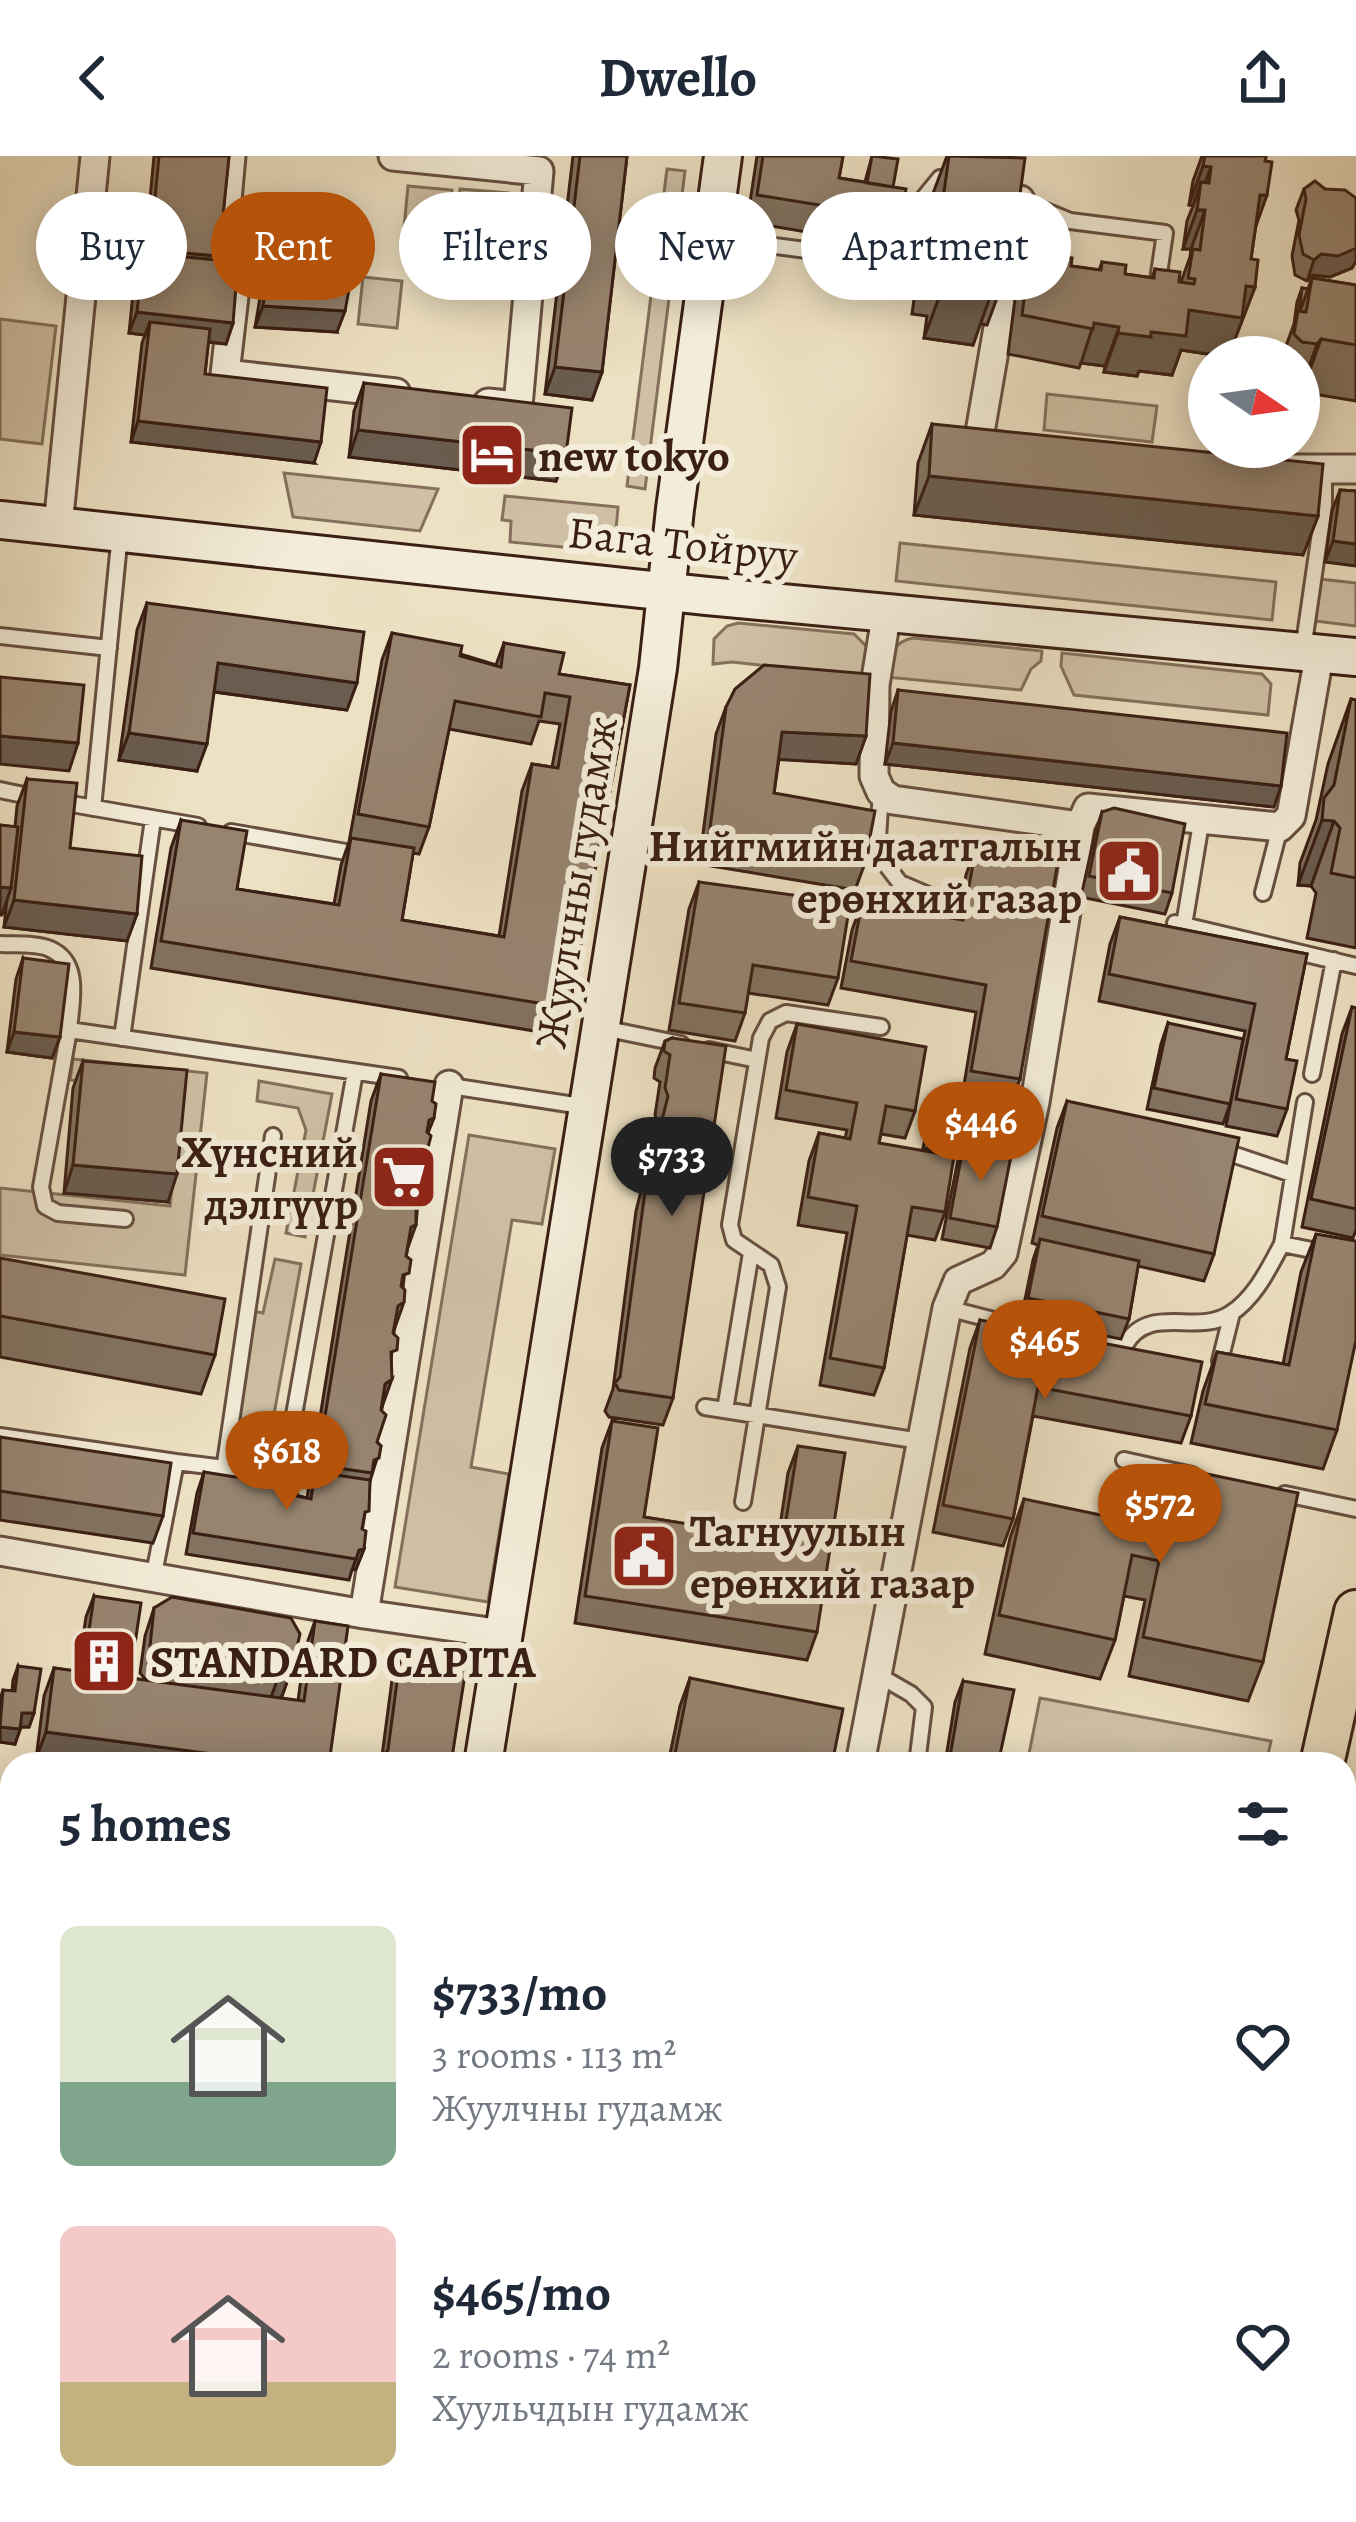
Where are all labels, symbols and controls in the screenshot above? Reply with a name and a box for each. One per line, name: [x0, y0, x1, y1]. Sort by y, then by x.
text: Dwello: [599, 41, 757, 115]
icon: back: [60, 45, 126, 111]
icon: share: [1230, 45, 1296, 111]
chip: Buy: [36, 192, 187, 300]
chip: Rent: [211, 192, 375, 300]
chip: Filters: [399, 192, 591, 300]
chip: New: [615, 192, 777, 300]
chip: Apartment: [801, 192, 1071, 300]
north arrow: [1188, 336, 1320, 468]
map controls: [1188, 336, 1320, 468]
hotel icon: new tokyo: [457, 420, 527, 490]
place label: new tokyo: [538, 425, 730, 487]
street label: Бага Тойруу: [565, 501, 801, 587]
street label: Жуулчны гудамж: [519, 712, 633, 1053]
place label: Нийгмийн даатгалын ерөнхий газар: [649, 815, 1082, 929]
public building icon: Нийгмийн даатгалын ерөнхий газар: [1094, 836, 1164, 906]
pin: $446: [910, 1082, 1052, 1184]
text: $446: [944, 1094, 1018, 1147]
pin: $733: [601, 1117, 743, 1219]
place label: Хүнсний дэлгүүр: [182, 1121, 358, 1235]
text: $733: [638, 1129, 706, 1182]
supermarket icon: Хүнсний дэлгүүр: [369, 1142, 439, 1212]
pin: $465: [974, 1300, 1116, 1402]
text: $465: [1009, 1312, 1081, 1365]
pin: $618: [216, 1411, 358, 1513]
text: $618: [252, 1423, 322, 1476]
pin: $572: [1089, 1464, 1231, 1566]
text: $572: [1125, 1476, 1195, 1529]
place label: Тагнуулын ерөнхий газар: [690, 1500, 975, 1614]
public building icon: Тагнуулын ерөнхий газар: [609, 1521, 679, 1591]
building icon: STANDARD CAPITA: [69, 1626, 139, 1696]
place label: STANDARD CAPITA: [150, 1631, 536, 1693]
text: 5 homes: [60, 1789, 232, 1859]
icon: filters: [1230, 1791, 1296, 1857]
text: $733/mo: [432, 1958, 607, 2028]
icon: home: [156, 1974, 300, 2118]
icon: heart: [1230, 2013, 1296, 2079]
text: 3 rooms · 113 m²: [432, 2028, 677, 2081]
text: Жуулчны гудамж: [432, 2081, 723, 2134]
text: $465/mo: [432, 2258, 611, 2328]
icon: home: [156, 2274, 300, 2418]
icon: heart: [1230, 2313, 1296, 2379]
text: 2 rooms · 74 m²: [432, 2328, 670, 2381]
text: Хуульчдын гудамж: [432, 2381, 749, 2434]

